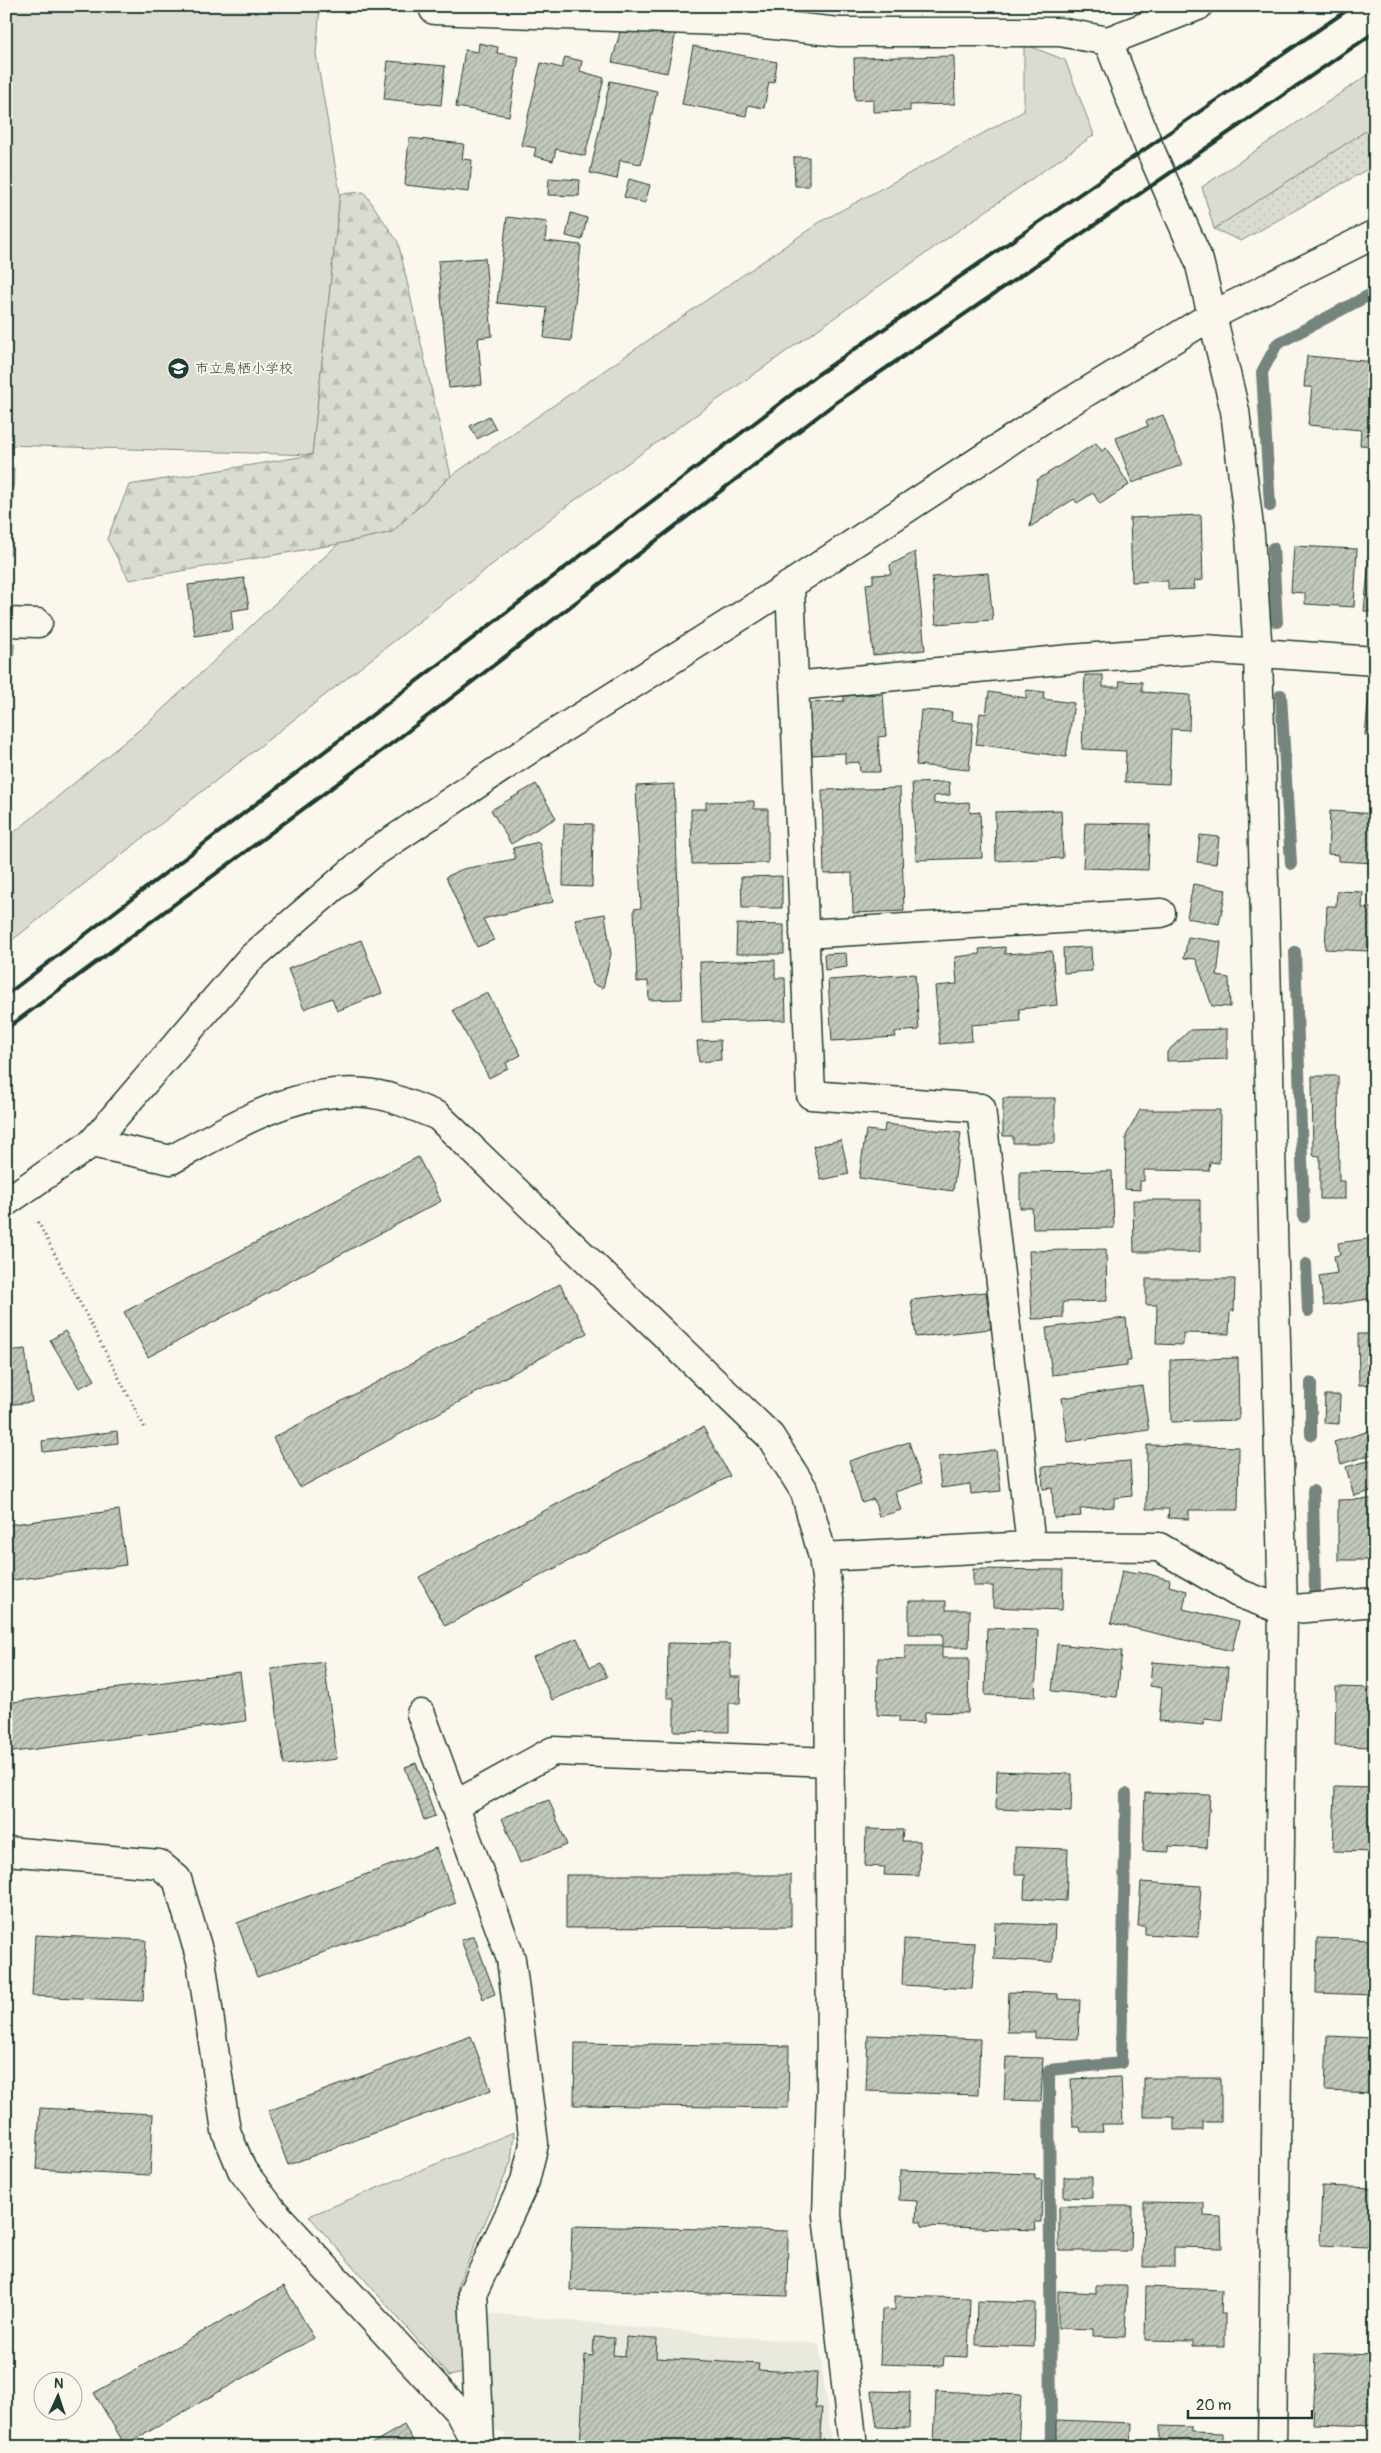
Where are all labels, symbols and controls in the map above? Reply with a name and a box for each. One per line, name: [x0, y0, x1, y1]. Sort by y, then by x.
school or university icon: 市立鳥栖小学校: [167, 356, 191, 380]
place label: 市立鳥栖小学校: [195, 360, 293, 377]
north arrow: [32, 2370, 82, 2420]
text: N: [53, 2375, 64, 2392]
scale bar: [1188, 2388, 1312, 2420]
text: 20 m: [1196, 2396, 1231, 2415]

